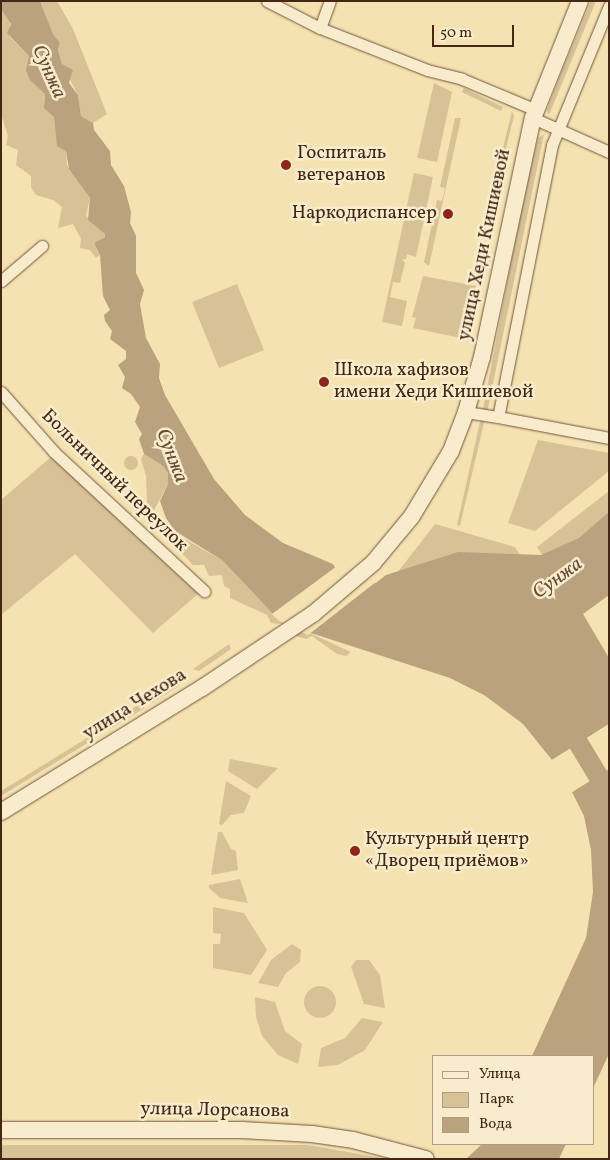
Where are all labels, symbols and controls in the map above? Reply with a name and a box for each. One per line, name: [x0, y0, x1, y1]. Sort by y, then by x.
scale bar: [435, 15, 518, 47]
text: 50 m: [440, 23, 472, 44]
water label: Сунжа: [26, 42, 70, 102]
place label: Госпиталь ветеранов: [297, 143, 386, 187]
street label: улица Хеди Кишиевой: [454, 147, 516, 343]
marker: Госпиталь ветеранов: [279, 158, 293, 172]
place label: Наркодиспансер: [292, 203, 437, 225]
marker: Наркодиспансер: [441, 207, 455, 221]
place label: Школа хафизов имени Хеди Кишиевой: [334, 360, 534, 404]
marker: Школа хафизов имени Хеди Кишиевой: [318, 376, 330, 388]
street label: Больничный переулок: [36, 405, 192, 557]
water label: Сунжа: [150, 426, 192, 486]
water label: Сунжа: [528, 553, 588, 605]
street label: улица Чехова: [79, 664, 191, 746]
place label: Культурный центр «Дворец приёмов»: [365, 829, 529, 873]
marker: Культурный центр «Дворец приёмов»: [349, 845, 361, 857]
legend: [432, 1055, 595, 1145]
text: Улица: [479, 1064, 521, 1085]
text: Парк: [479, 1089, 514, 1110]
street label: улица Лорсанова: [140, 1098, 290, 1124]
text: Вода: [479, 1114, 512, 1135]

